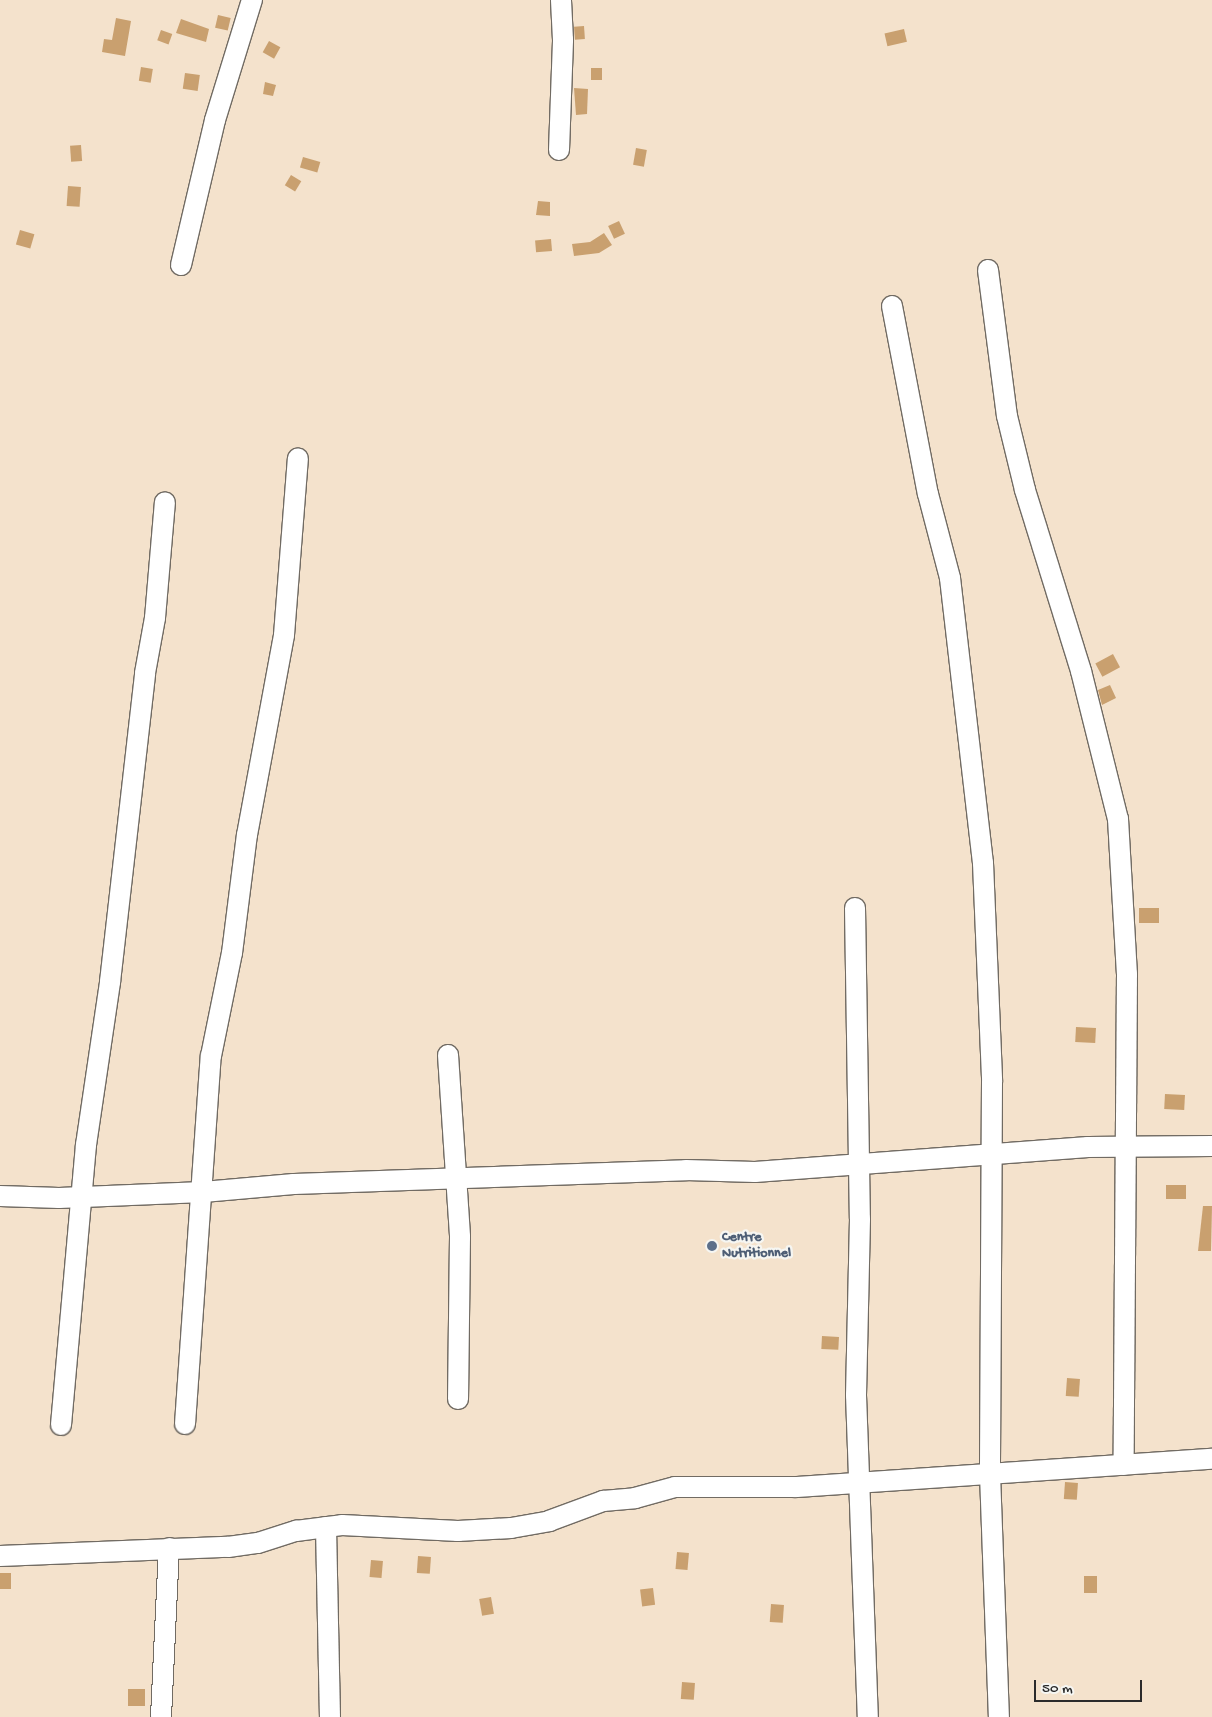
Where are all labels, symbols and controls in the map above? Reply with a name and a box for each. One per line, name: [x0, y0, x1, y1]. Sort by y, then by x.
place label: Centre Nutritionnel: [722, 1230, 791, 1262]
marker: Centre Nutritionnel: [706, 1240, 718, 1252]
scale bar: [1037, 1670, 1144, 1702]
text: 50 m: [1042, 1680, 1073, 1698]

